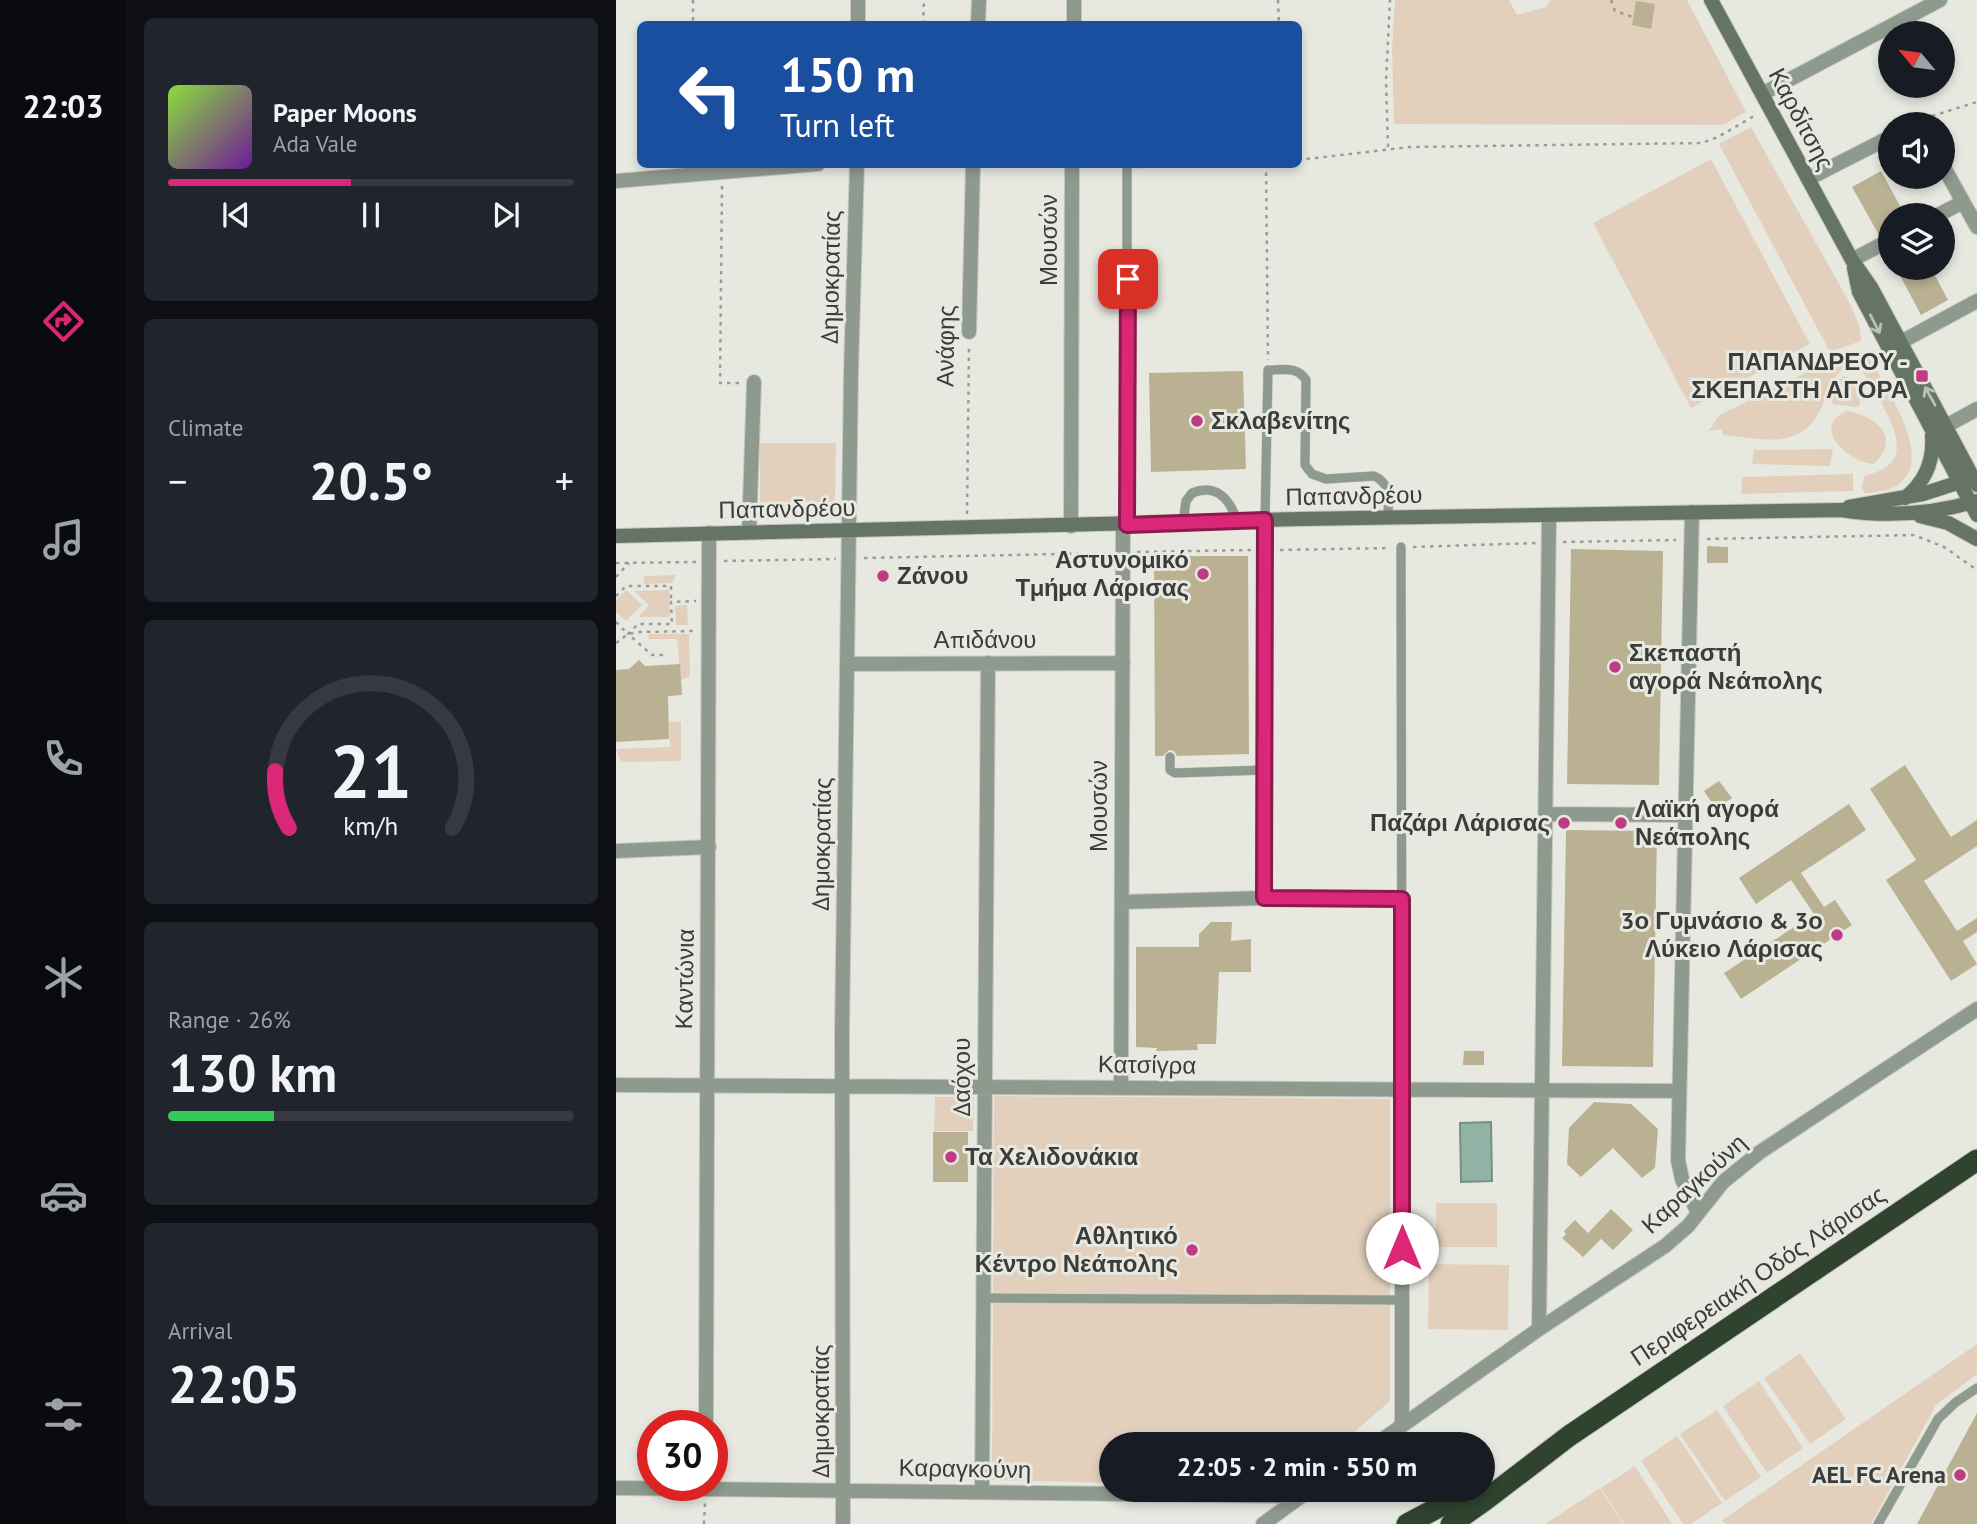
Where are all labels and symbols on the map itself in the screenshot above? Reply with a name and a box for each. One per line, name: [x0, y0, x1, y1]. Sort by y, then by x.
north arrow: [1878, 21, 1955, 98]
street label: Καρδίτσης: [1762, 63, 1841, 175]
street label: Μουσών: [1033, 194, 1064, 286]
street label: Δημοκρατίας: [814, 210, 847, 344]
pin: [1098, 249, 1158, 309]
street label: Ανάφης: [929, 305, 962, 387]
one-way arrow: [1869, 313, 1883, 334]
place label: ΠΑΠΑΝΔΡΕΟΥ - ΣΚΕΠΑΣΤΗ ΑΓΟΡΑ: [1691, 346, 1908, 405]
marker: ΠΑΠΑΝΔΡΕΟΥ - ΣΚΕΠΑΣΤΗ ΑΓΟΡΑ: [1914, 368, 1930, 384]
one-way arrow: [1923, 386, 1937, 406]
place label: Σκλαβενίτης: [1211, 405, 1351, 436]
marker: Σκλαβενίτης: [1189, 413, 1205, 429]
street label: Παπανδρέου: [1285, 479, 1423, 512]
street label: Παπανδρέου: [718, 492, 856, 525]
place label: Αστυνομικό Τμήμα Λάρισας: [1016, 544, 1189, 603]
place label: Ζάνου: [897, 560, 968, 591]
marker: Αστυνομικό Τμήμα Λάρισας: [1195, 566, 1211, 582]
marker: Ζάνου: [875, 568, 891, 584]
street label: Απιδάνου: [934, 624, 1036, 655]
place label: Σκεπαστή αγορά Νεάπολης: [1629, 637, 1823, 696]
marker: Σκεπαστή αγορά Νεάπολης: [1607, 659, 1623, 675]
street label: Μουσών: [1083, 760, 1114, 852]
street label: Δημοκρατίας: [805, 777, 838, 911]
place label: Λαϊκή αγορά Νεάπολης: [1635, 793, 1779, 852]
place label: Παζάρι Λάρισας: [1370, 807, 1550, 838]
marker: Παζάρι Λάρισας: [1556, 815, 1572, 831]
marker: Λαϊκή αγορά Νεάπολης: [1613, 815, 1629, 831]
place label: 3ο Γυμνάσιο & 3ο Λύκειο Λάρισας: [1621, 905, 1823, 964]
marker: 3ο Γυμνάσιο & 3ο Λύκειο Λάρισας: [1829, 927, 1845, 943]
street label: Καντώνια: [668, 928, 701, 1030]
street label: Δαόχου: [946, 1038, 977, 1116]
street label: Κατσίγρα: [1098, 1048, 1197, 1081]
street label: Καραγκούνη: [1635, 1127, 1753, 1240]
place label: Τα Χελιδονάκια: [965, 1141, 1138, 1172]
marker: Τα Χελιδονάκια: [943, 1149, 959, 1165]
street label: Περιφερειακή Οδός Λάρισας: [1624, 1179, 1891, 1373]
position arrow: [1365, 1211, 1439, 1285]
place label: Αθλητικό Κέντρο Νεάπολης: [975, 1220, 1178, 1279]
marker: Αθλητικό Κέντρο Νεάπολης: [1184, 1242, 1200, 1258]
street label: Δημοκρατίας: [805, 1344, 836, 1478]
speed limit sign: 30: [637, 1410, 728, 1501]
street label: Καραγκούνη: [898, 1452, 1032, 1485]
place label: AEL FC Arena: [1812, 1459, 1946, 1490]
marker: AEL FC Arena: [1952, 1467, 1968, 1483]

